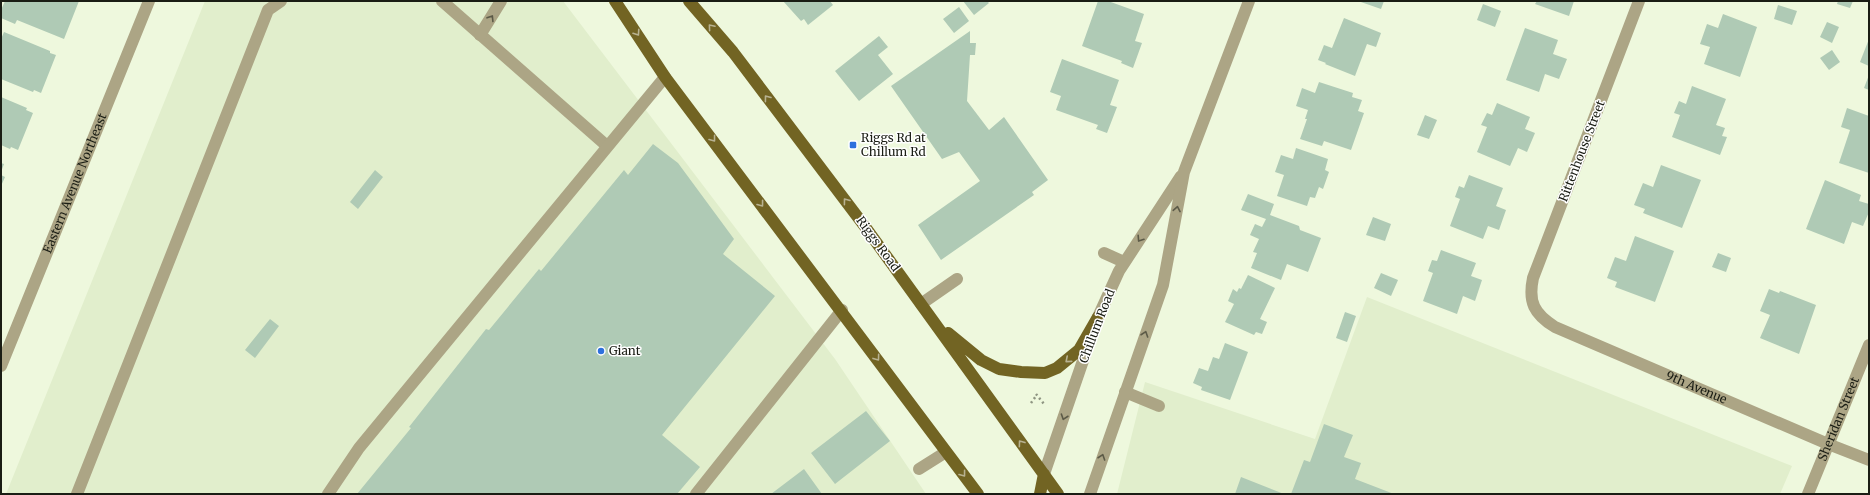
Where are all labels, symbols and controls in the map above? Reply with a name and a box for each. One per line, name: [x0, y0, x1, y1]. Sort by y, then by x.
one-way arrow: [486, 15, 494, 22]
one-way arrow: [708, 24, 715, 31]
one-way arrow: [632, 29, 639, 36]
one-way arrow: [765, 95, 772, 102]
street label: Rittenhouse Street: [1555, 98, 1608, 204]
street label: Eastern Avenue Northeast: [39, 111, 110, 255]
place label: Riggs Rd at Chillum Rd: [861, 130, 926, 159]
one-way arrow: [708, 134, 715, 141]
marker: Riggs Rd at Chillum Rd: [848, 140, 858, 150]
one-way arrow: [757, 199, 764, 206]
one-way arrow: [844, 199, 851, 206]
one-way arrow: [1173, 205, 1181, 212]
street label: Riggs Road: [853, 213, 903, 274]
one-way arrow: [1137, 235, 1145, 242]
street label: Chillum Road: [1076, 287, 1118, 365]
one-way arrow: [1141, 331, 1149, 338]
place label: Giant: [609, 343, 641, 358]
marker: Giant: [596, 346, 606, 356]
one-way arrow: [873, 354, 880, 361]
one-way arrow: [1065, 355, 1072, 362]
street label: 9th Avenue: [1664, 367, 1729, 407]
street label: Sheridan Street: [1814, 374, 1862, 463]
one-way arrow: [1060, 413, 1069, 420]
one-way arrow: [1019, 440, 1026, 447]
one-way arrow: [1097, 453, 1106, 460]
one-way arrow: [958, 470, 965, 477]

